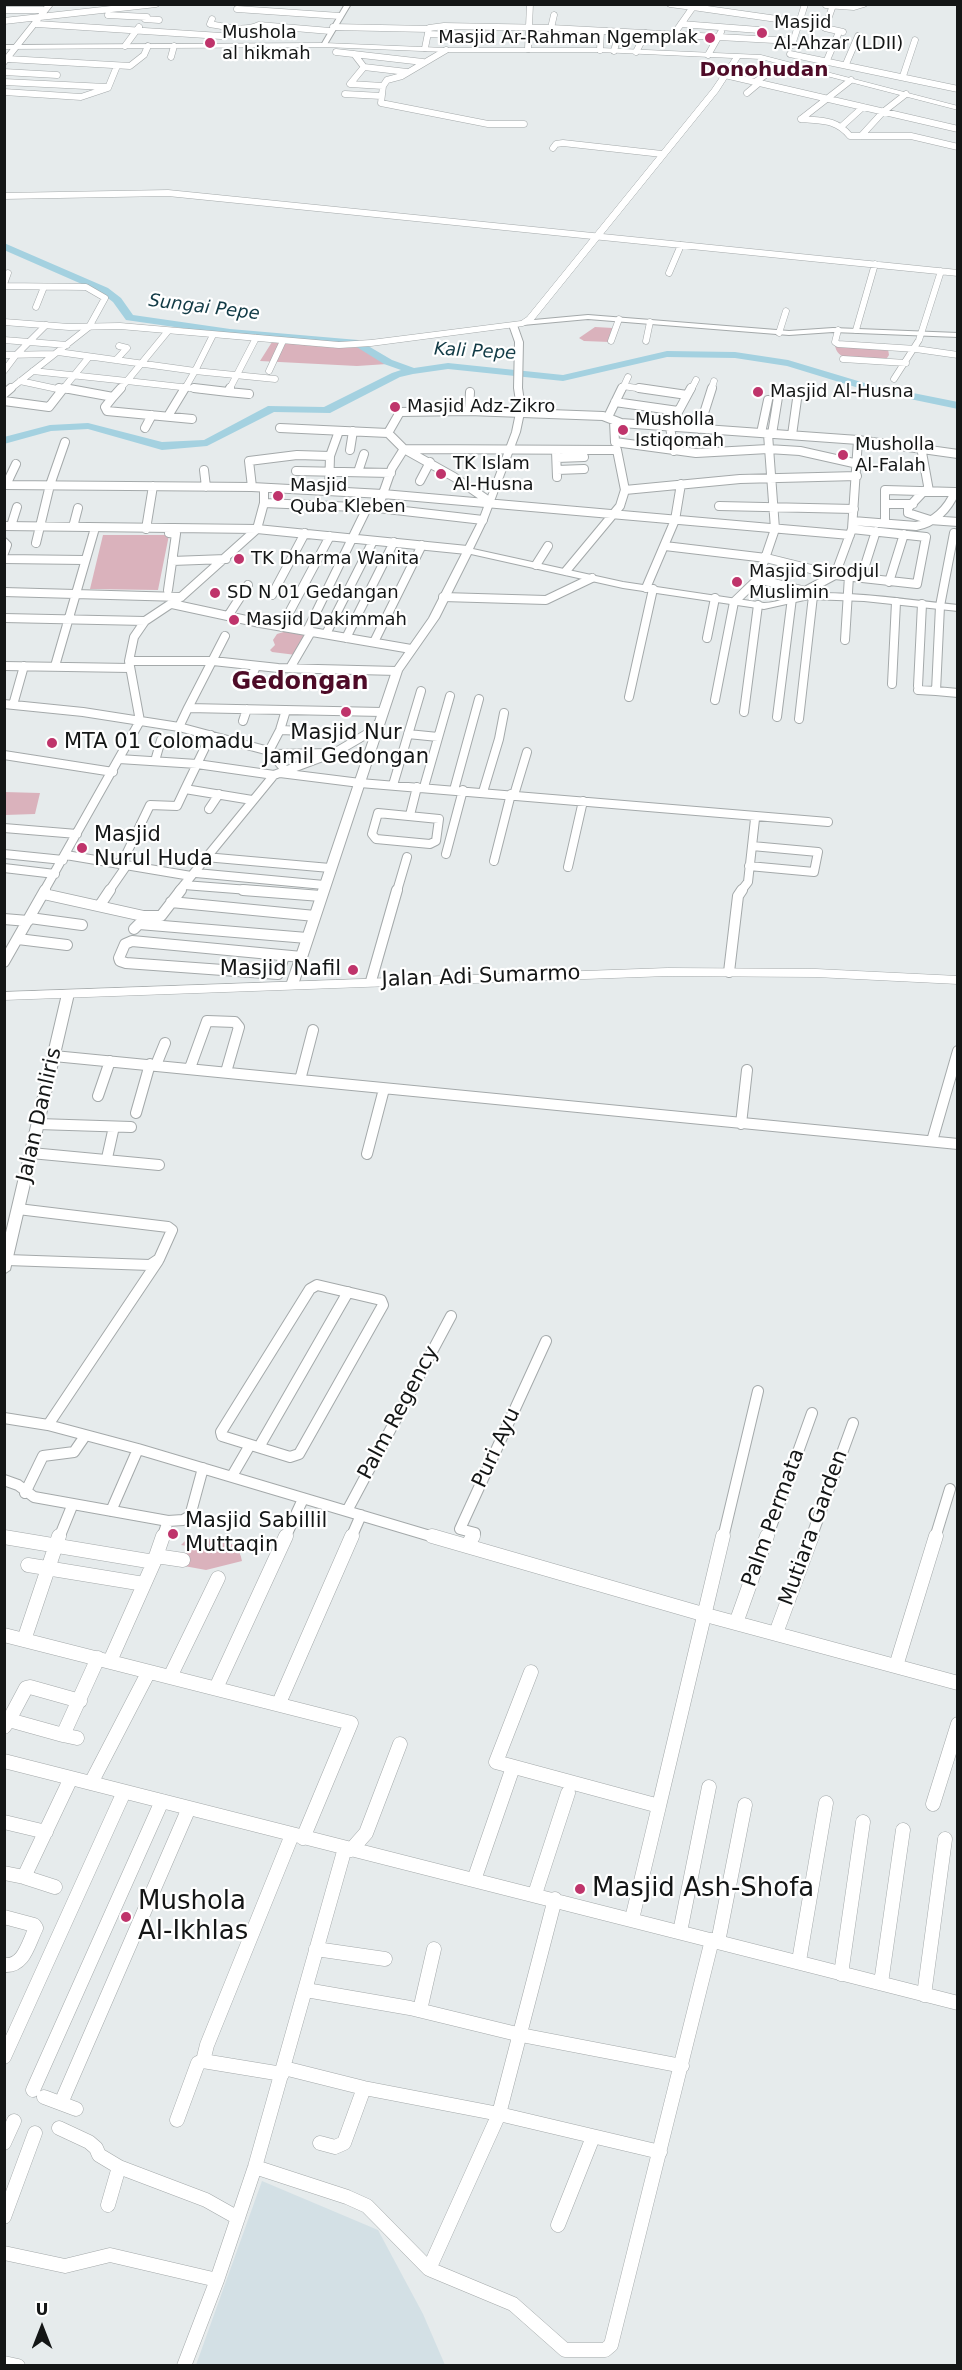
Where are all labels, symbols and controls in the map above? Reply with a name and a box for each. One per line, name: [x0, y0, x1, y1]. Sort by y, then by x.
place label: Masjid Al-Ahzar (LDII): [774, 12, 903, 54]
place label: Mushola al hikmah: [222, 22, 311, 64]
marker: Masjid Al-Ahzar (LDII): [755, 26, 769, 40]
place label: Masjid Ar-Rahman Ngemplak: [438, 27, 698, 49]
marker: Masjid Ar-Rahman Ngemplak: [703, 31, 717, 45]
marker: Mushola al hikmah: [203, 36, 217, 50]
district label: Donohudan: [700, 59, 828, 83]
water label: Sungai Pepe: [147, 290, 261, 326]
water label: Kali Pepe: [433, 339, 517, 365]
place label: Masjid Al-Husna: [770, 381, 914, 403]
marker: Masjid Al-Husna: [751, 385, 765, 399]
place label: Masjid Adz-Zikro: [407, 396, 555, 418]
marker: Masjid Adz-Zikro: [388, 400, 402, 414]
place label: Musholla Istiqomah: [635, 409, 724, 452]
marker: Musholla Istiqomah: [616, 423, 630, 437]
place label: Musholla Al-Falah: [855, 434, 935, 476]
marker: Musholla Al-Falah: [836, 448, 850, 462]
place label: TK Islam Al-Husna: [453, 453, 534, 496]
marker: TK Islam Al-Husna: [434, 467, 448, 481]
place label: Masjid Quba Kleben: [290, 475, 406, 518]
marker: Masjid Quba Kleben: [271, 489, 285, 503]
place label: TK Dharma Wanita: [251, 548, 419, 570]
marker: TK Dharma Wanita: [232, 552, 246, 566]
place label: Masjid Sirodjul Muslimin: [749, 561, 879, 604]
marker: Masjid Sirodjul Muslimin: [730, 575, 744, 589]
place label: SD N 01 Gedangan: [227, 582, 399, 604]
marker: SD N 01 Gedangan: [208, 586, 222, 600]
place label: Masjid Dakimmah: [246, 609, 407, 631]
marker: Masjid Dakimmah: [227, 613, 241, 627]
district label: Gedongan: [231, 669, 369, 697]
marker: Masjid Nur Jamil Gedongan: [339, 705, 353, 719]
place label: Masjid Nur Jamil Gedongan: [263, 721, 429, 771]
place label: MTA 01 Colomadu: [64, 730, 254, 756]
marker: MTA 01 Colomadu: [45, 736, 59, 750]
place label: Masjid Nurul Huda: [94, 823, 213, 873]
marker: Masjid Nurul Huda: [75, 841, 89, 855]
place label: Masjid Nafil: [220, 957, 341, 983]
street label: Jalan Adi Sumarmo: [381, 961, 581, 993]
marker: Masjid Nafil: [346, 963, 360, 977]
street label: Jalan Danliris: [12, 1045, 68, 1185]
street label: Palm Regency: [353, 1342, 445, 1484]
street label: Puri Ayu: [468, 1404, 526, 1492]
street label: Palm Permata: [737, 1446, 811, 1590]
street label: Mutiara Garden: [774, 1447, 854, 1609]
place label: Masjid Sabillil Muttaqin: [185, 1509, 327, 1559]
marker: Masjid Sabillil Muttaqin: [166, 1527, 180, 1541]
place label: Masjid Ash-Shofa: [592, 1873, 814, 1905]
marker: Masjid Ash-Shofa: [573, 1882, 587, 1896]
place label: Mushola Al-Ikhlas: [138, 1886, 248, 1948]
marker: Mushola Al-Ikhlas: [119, 1910, 133, 1924]
north arrow: [12, 2298, 72, 2358]
text: U: [36, 2300, 49, 2319]

